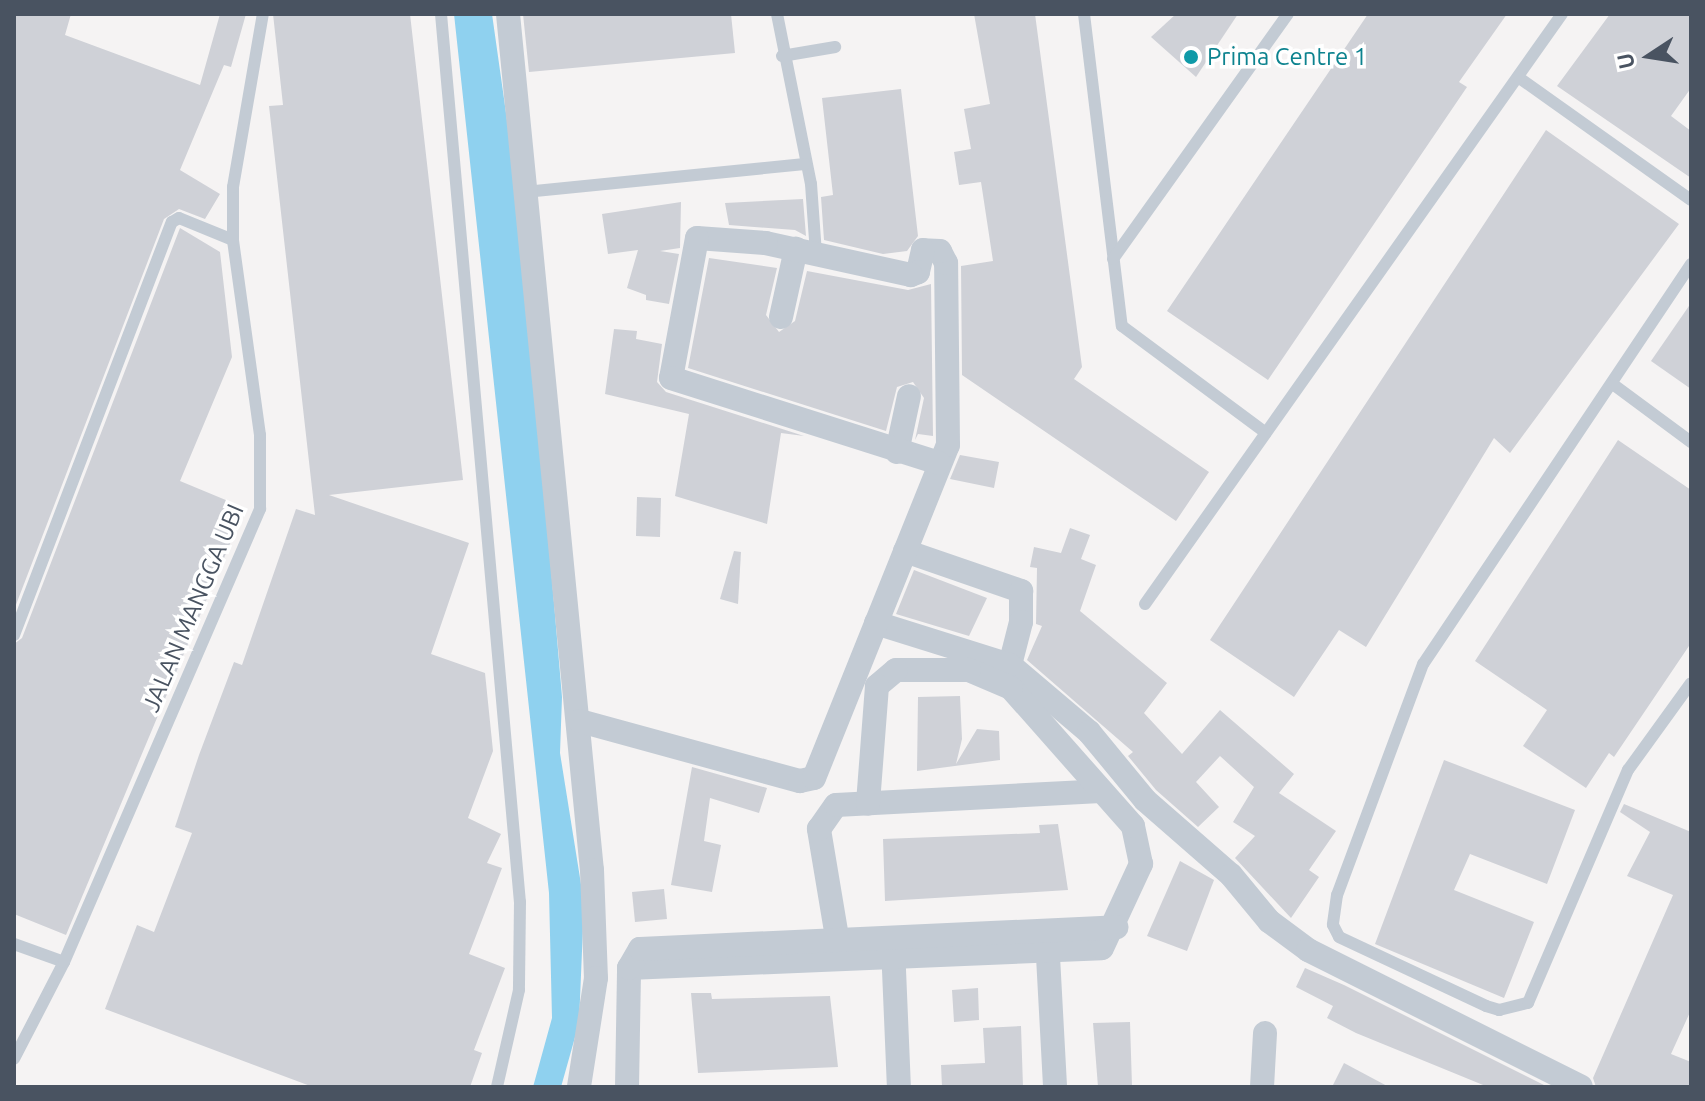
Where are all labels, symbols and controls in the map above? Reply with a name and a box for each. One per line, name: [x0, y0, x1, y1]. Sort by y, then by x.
north arrow: [1609, 16, 1689, 96]
place label: Prima Centre 1: [1207, 43, 1367, 71]
marker: Prima Centre 1: [1182, 48, 1200, 66]
text: U: [1611, 51, 1639, 71]
street label: JALAN MANGGA UBI: [136, 500, 250, 716]

